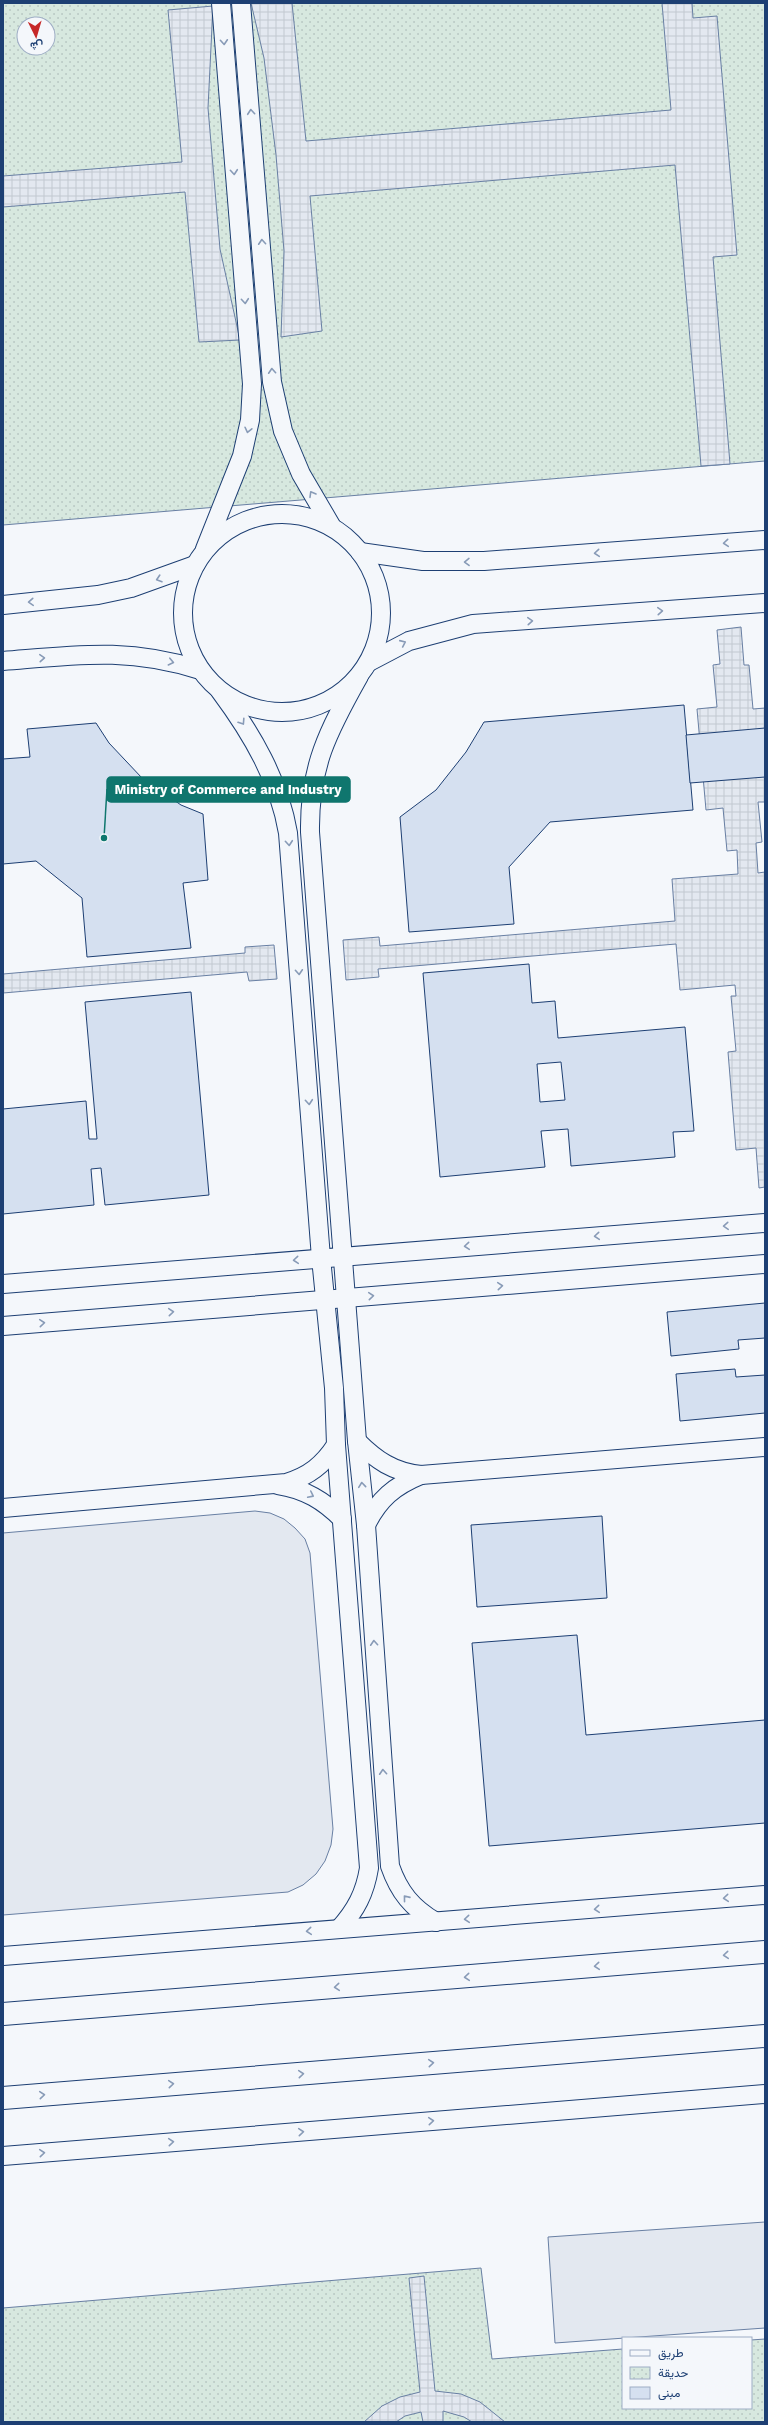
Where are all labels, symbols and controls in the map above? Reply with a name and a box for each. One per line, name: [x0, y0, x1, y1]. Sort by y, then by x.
north arrow: [16, 16, 56, 56]
text: ش: [30, 38, 44, 53]
one-way arrow: [220, 39, 229, 45]
one-way arrow: [246, 109, 255, 115]
one-way arrow: [229, 169, 238, 175]
one-way arrow: [257, 239, 266, 245]
one-way arrow: [240, 298, 249, 304]
one-way arrow: [267, 368, 276, 374]
one-way arrow: [244, 427, 252, 434]
one-way arrow: [310, 491, 317, 498]
one-way arrow: [723, 538, 729, 547]
one-way arrow: [594, 548, 600, 557]
one-way arrow: [464, 558, 470, 566]
one-way arrow: [155, 574, 162, 583]
one-way arrow: [28, 598, 34, 607]
one-way arrow: [657, 607, 663, 616]
one-way arrow: [527, 617, 533, 626]
one-way arrow: [399, 640, 407, 648]
one-way arrow: [39, 653, 45, 662]
one-way arrow: [168, 657, 174, 665]
one-way arrow: [238, 718, 245, 725]
callout: Ministry of Commerce and Industry: [107, 777, 350, 802]
text: Ministry of Commerce and Industry: [114, 782, 342, 797]
one-way arrow: [284, 840, 293, 846]
one-way arrow: [294, 969, 303, 975]
one-way arrow: [304, 1099, 313, 1105]
one-way arrow: [723, 1221, 729, 1230]
one-way arrow: [594, 1231, 600, 1240]
one-way arrow: [464, 1242, 470, 1251]
one-way arrow: [292, 1256, 299, 1265]
one-way arrow: [497, 1281, 503, 1290]
one-way arrow: [368, 1292, 374, 1301]
one-way arrow: [168, 1308, 174, 1317]
one-way arrow: [39, 1319, 45, 1328]
one-way arrow: [358, 1482, 367, 1488]
one-way arrow: [307, 1490, 314, 1498]
one-way arrow: [370, 1640, 379, 1646]
one-way arrow: [379, 1769, 388, 1775]
one-way arrow: [723, 1894, 729, 1903]
one-way arrow: [404, 1895, 411, 1902]
one-way arrow: [594, 1904, 600, 1913]
one-way arrow: [464, 1915, 470, 1924]
one-way arrow: [306, 1927, 312, 1936]
one-way arrow: [723, 1951, 729, 1960]
one-way arrow: [594, 1961, 600, 1970]
one-way arrow: [464, 1972, 470, 1981]
one-way arrow: [334, 1982, 340, 1991]
one-way arrow: [428, 2059, 434, 2068]
one-way arrow: [298, 2069, 304, 2078]
one-way arrow: [168, 2080, 174, 2089]
one-way arrow: [39, 2090, 45, 2099]
one-way arrow: [428, 2117, 434, 2126]
one-way arrow: [298, 2127, 304, 2136]
one-way arrow: [168, 2138, 174, 2147]
one-way arrow: [39, 2148, 45, 2157]
legend: [622, 2337, 752, 2409]
text: طريق: [658, 2346, 684, 2361]
text: حديقة: [658, 2366, 688, 2380]
text: مبنى: [658, 2386, 680, 2401]

